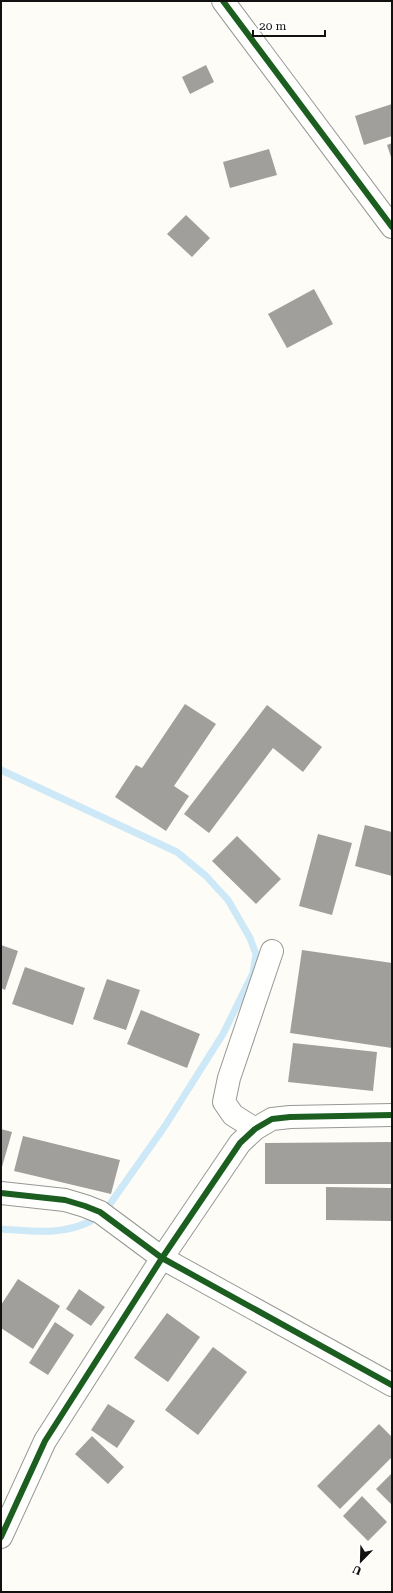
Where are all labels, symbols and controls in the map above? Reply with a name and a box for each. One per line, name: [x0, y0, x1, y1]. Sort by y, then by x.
scale bar: [253, 12, 325, 38]
text: 20 m: [259, 19, 286, 33]
north arrow: [341, 1541, 381, 1581]
text: U: [350, 1562, 364, 1577]

